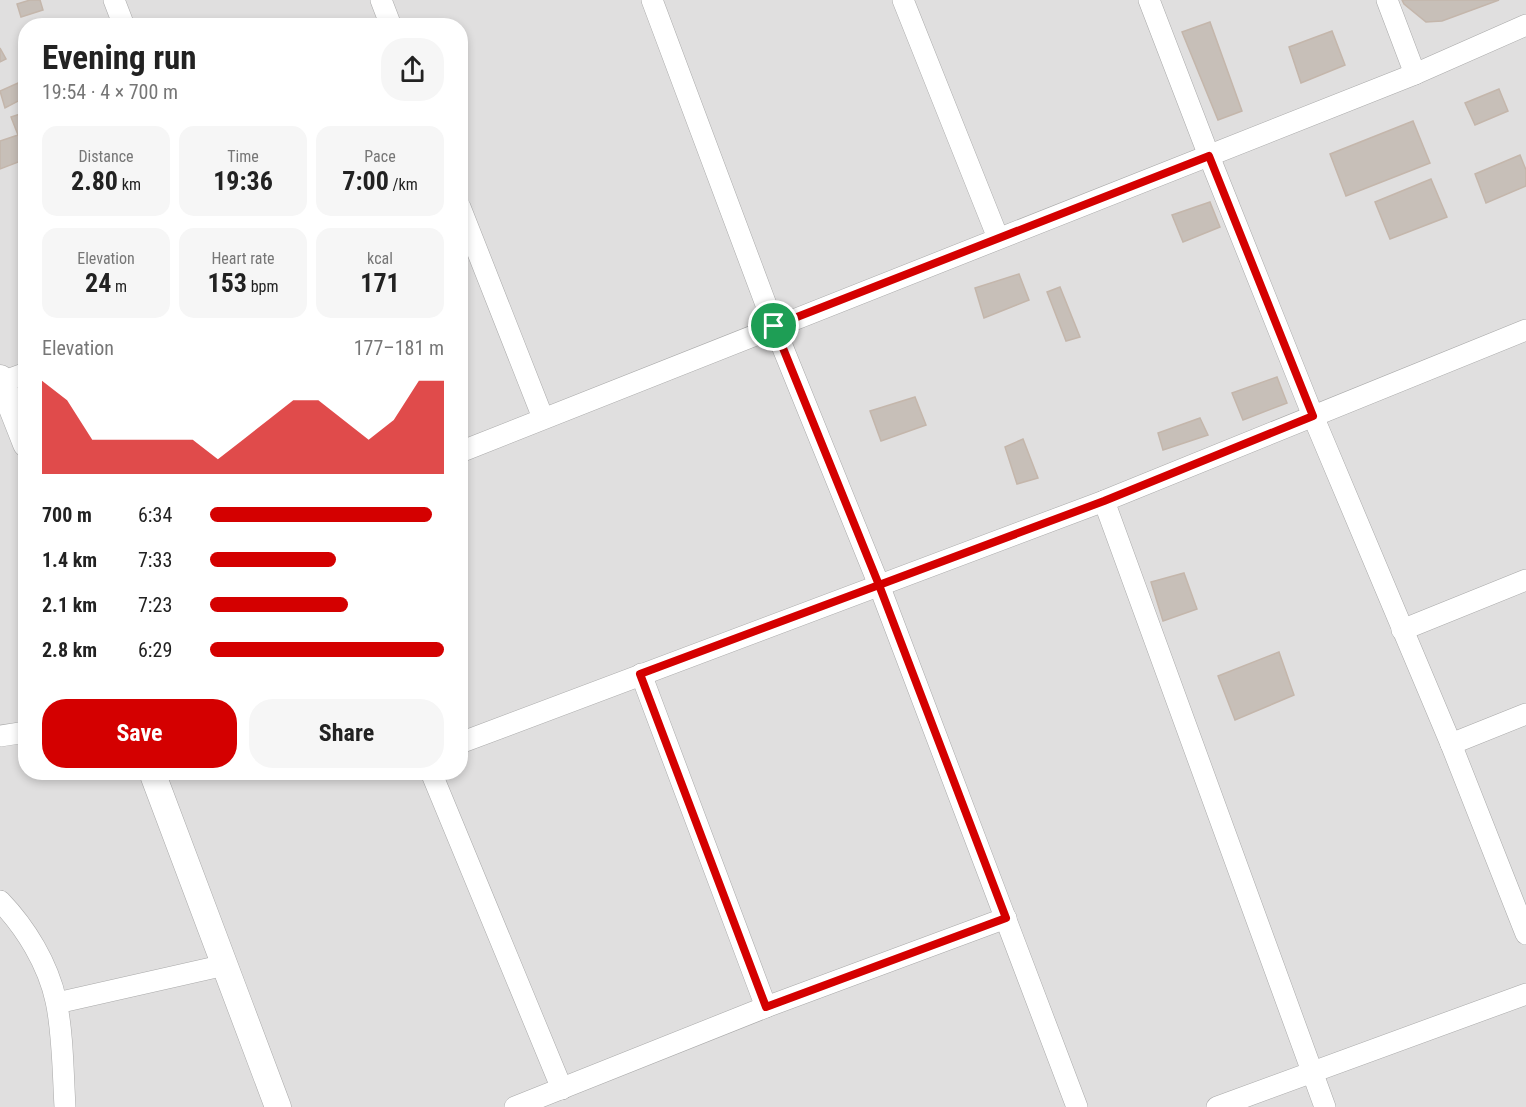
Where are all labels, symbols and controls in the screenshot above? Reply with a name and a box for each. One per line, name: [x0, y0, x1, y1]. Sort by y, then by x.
text: Evening run: [42, 38, 197, 77]
button: share: [381, 38, 444, 101]
text: 19:54 · 4 × 700 m: [42, 80, 178, 104]
text: Distance: [78, 147, 134, 166]
text: Time: [227, 147, 259, 166]
text: Pace: [364, 147, 396, 166]
text: 2.80: [71, 166, 118, 196]
text: 19:36: [213, 166, 273, 196]
text: 7:00: [342, 166, 389, 196]
text: km: [118, 175, 141, 194]
text: /km: [389, 175, 418, 194]
text: Elevation: [77, 249, 135, 268]
text: Heart rate: [211, 249, 275, 268]
text: kcal: [367, 249, 393, 268]
text: 24: [85, 268, 111, 298]
text: 153: [208, 268, 247, 298]
text: 171: [360, 268, 400, 298]
text: m: [111, 277, 127, 296]
text: bpm: [247, 277, 278, 296]
pin: [748, 300, 799, 351]
icon: arrive: [757, 309, 790, 342]
text: Elevation: [42, 336, 114, 360]
text: 177–181 m: [354, 336, 444, 360]
text: 700 m: [42, 503, 92, 527]
text: 6:34: [138, 503, 172, 527]
text: 1.4 km: [42, 548, 97, 572]
text: 7:33: [138, 548, 172, 572]
text: 2.1 km: [42, 593, 97, 617]
text: 7:23: [138, 593, 172, 617]
text: 2.8 km: [42, 638, 97, 662]
text: 6:29: [138, 638, 172, 662]
button: Save: [42, 699, 237, 768]
button: Share: [249, 699, 444, 768]

